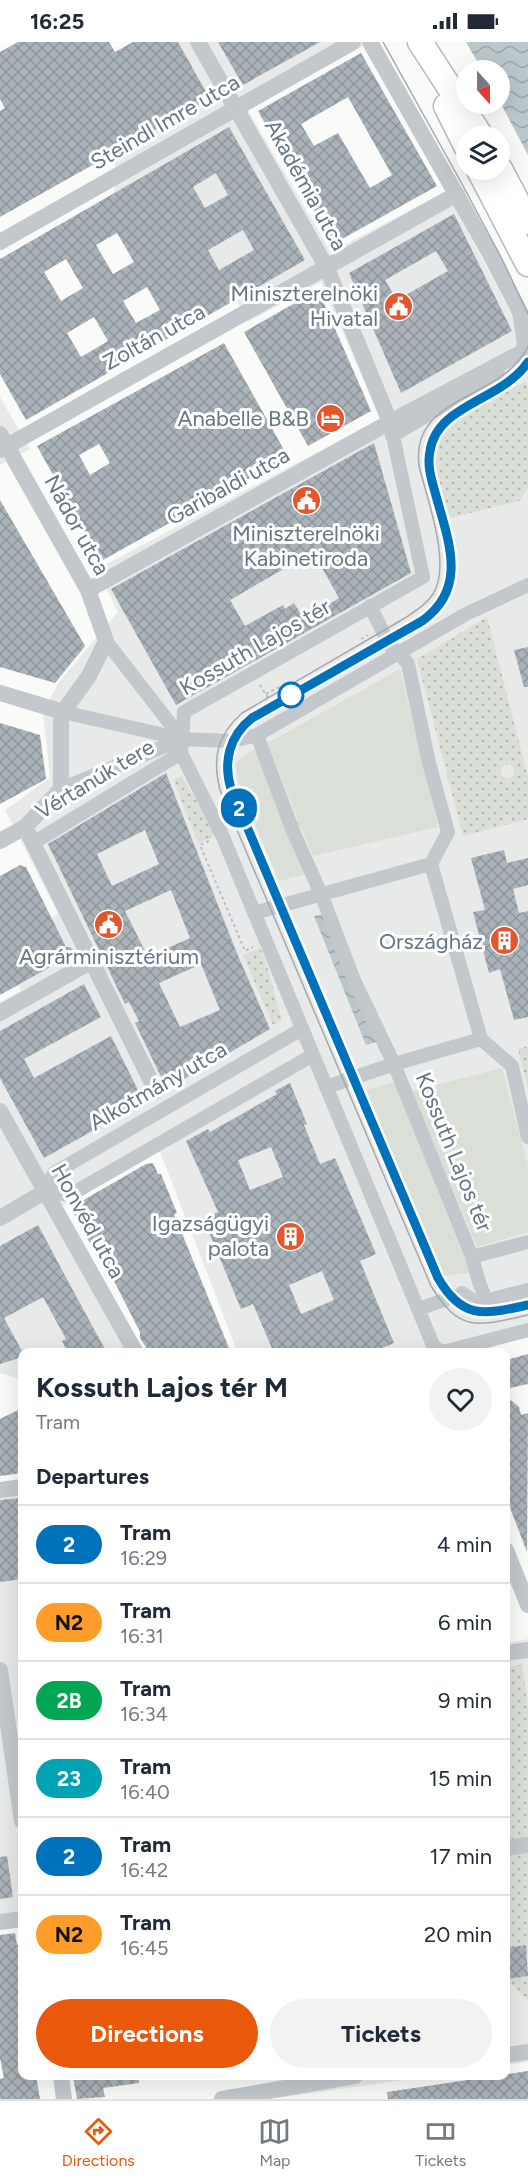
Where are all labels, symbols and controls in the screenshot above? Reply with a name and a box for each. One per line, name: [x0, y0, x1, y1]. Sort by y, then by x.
text: 16:25: [30, 8, 84, 35]
north arrow: [456, 60, 510, 114]
map controls: [456, 60, 510, 180]
street label: Steindl Imre utca: [86, 68, 244, 176]
street label: Akadémia utca: [259, 115, 353, 255]
button: layers: [456, 126, 510, 180]
place label: Miniszterelnöki Hivatal: [230, 280, 378, 332]
public building icon: Miniszterelnöki Hivatal: [383, 290, 415, 322]
street label: Zoltán utca: [98, 298, 210, 376]
hotel icon: Anabelle B&B: [314, 402, 346, 434]
place label: Anabelle B&B: [178, 405, 309, 432]
street label: Garibaldi utca: [162, 441, 294, 531]
street label: Nádor utca: [38, 470, 116, 580]
public building icon: Miniszterelnöki Kabinetiroda: [290, 485, 322, 517]
place label: Miniszterelnöki Kabinetiroda: [232, 520, 380, 572]
street label: Kossuth Lajos tér: [175, 593, 336, 701]
unlabelled marker: [278, 682, 304, 708]
street label: Vértanúk tere: [31, 733, 159, 825]
line badge: 2: [220, 788, 258, 828]
text: 2: [233, 796, 245, 821]
public building icon: Agrárminisztérium: [93, 908, 125, 940]
building icon: Országház: [488, 925, 520, 957]
place label: Országház: [379, 928, 483, 955]
place label: Agrárminisztérium: [19, 943, 199, 970]
street label: Alkotmány utca: [85, 1036, 231, 1136]
street label: Kossuth Lajos tér: [410, 1068, 498, 1236]
street label: Honvéd utca: [46, 1159, 130, 1283]
place label: Igazságügyi palota: [152, 1210, 269, 1262]
building icon: Igazságügyi palota: [274, 1220, 306, 1252]
button: heart: [429, 1368, 492, 1431]
text: Kossuth Lajos tér M: [36, 1370, 288, 1404]
text: Tram: [36, 1410, 80, 1434]
text: Departures: [36, 1463, 149, 1490]
text: Tram: [120, 1519, 171, 1546]
text: 4 min: [437, 1531, 492, 1558]
text: 2: [63, 1532, 75, 1557]
text: 16:29: [120, 1546, 167, 1570]
text: Tram: [120, 1597, 171, 1624]
text: 6 min: [438, 1609, 492, 1636]
text: N2: [55, 1610, 83, 1635]
text: 16:31: [120, 1624, 164, 1648]
text: Tram: [120, 1675, 171, 1702]
text: 9 min: [438, 1687, 492, 1714]
text: 2B: [56, 1688, 82, 1713]
text: 16:34: [120, 1702, 168, 1726]
text: Tram: [120, 1753, 171, 1780]
text: 15 min: [429, 1765, 492, 1792]
text: 23: [57, 1766, 81, 1791]
text: 16:40: [120, 1780, 170, 1804]
text: Tram: [120, 1831, 171, 1858]
text: 17 min: [430, 1843, 492, 1870]
text: 2: [63, 1844, 75, 1869]
text: 16:42: [120, 1858, 168, 1882]
text: Tram: [120, 1909, 171, 1936]
text: 20 min: [424, 1921, 492, 1948]
text: N2: [55, 1922, 83, 1947]
text: 16:45: [120, 1936, 169, 1960]
button: Directions: [36, 1999, 258, 2068]
button: Tickets: [270, 1999, 492, 2068]
tab: Directions: [62, 2115, 135, 2170]
tab: Map: [258, 2115, 291, 2170]
tab: Tickets: [415, 2115, 466, 2170]

